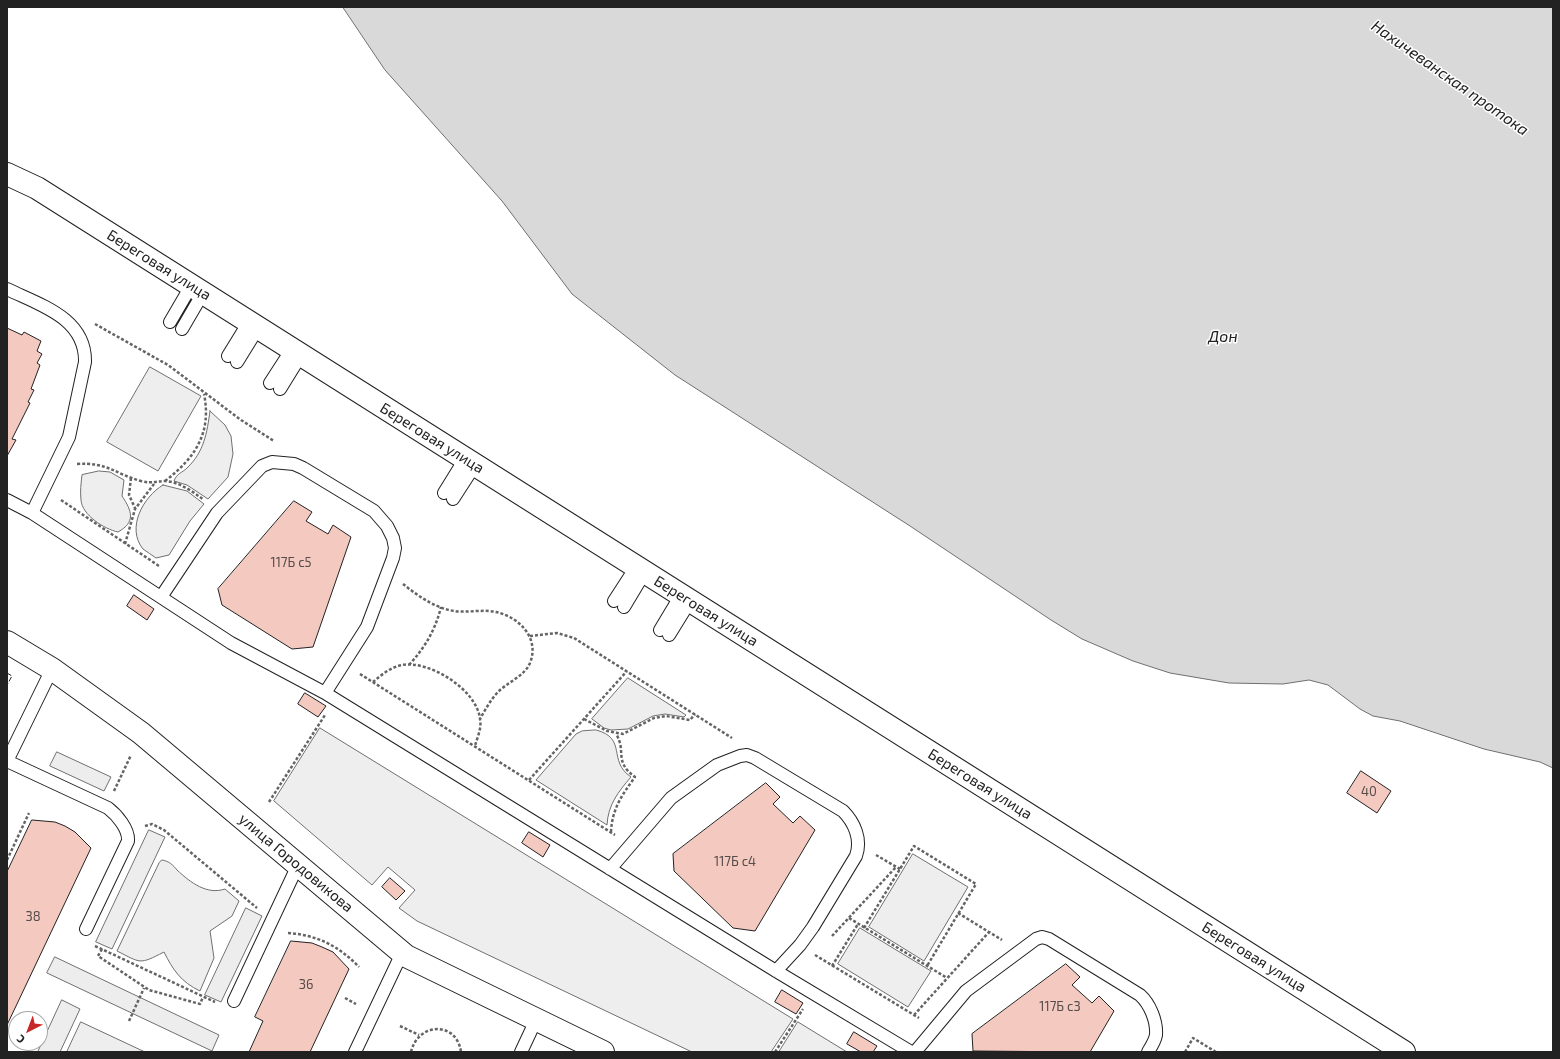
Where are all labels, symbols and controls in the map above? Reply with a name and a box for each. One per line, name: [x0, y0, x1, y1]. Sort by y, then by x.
water label: Нахичеванская протока: [1368, 16, 1532, 140]
street label: Береговая улица: [104, 226, 214, 304]
water label: Дон: [1208, 327, 1238, 347]
street label: Береговая улица: [377, 399, 487, 477]
house number: 117Б с5: [270, 555, 312, 571]
street label: Береговая улица: [651, 572, 761, 650]
street label: Береговая улица: [925, 745, 1035, 823]
house number: 40: [1361, 784, 1377, 800]
street label: улица Городовикова: [235, 810, 357, 916]
house number: 117Б с4: [714, 854, 756, 870]
house number: 38: [25, 909, 41, 925]
street label: Береговая улица: [1199, 918, 1309, 996]
house number: 36: [299, 977, 313, 993]
house number: 117Б с3: [1039, 999, 1081, 1015]
north arrow: [8, 1011, 48, 1051]
text: С: [14, 1033, 27, 1047]

